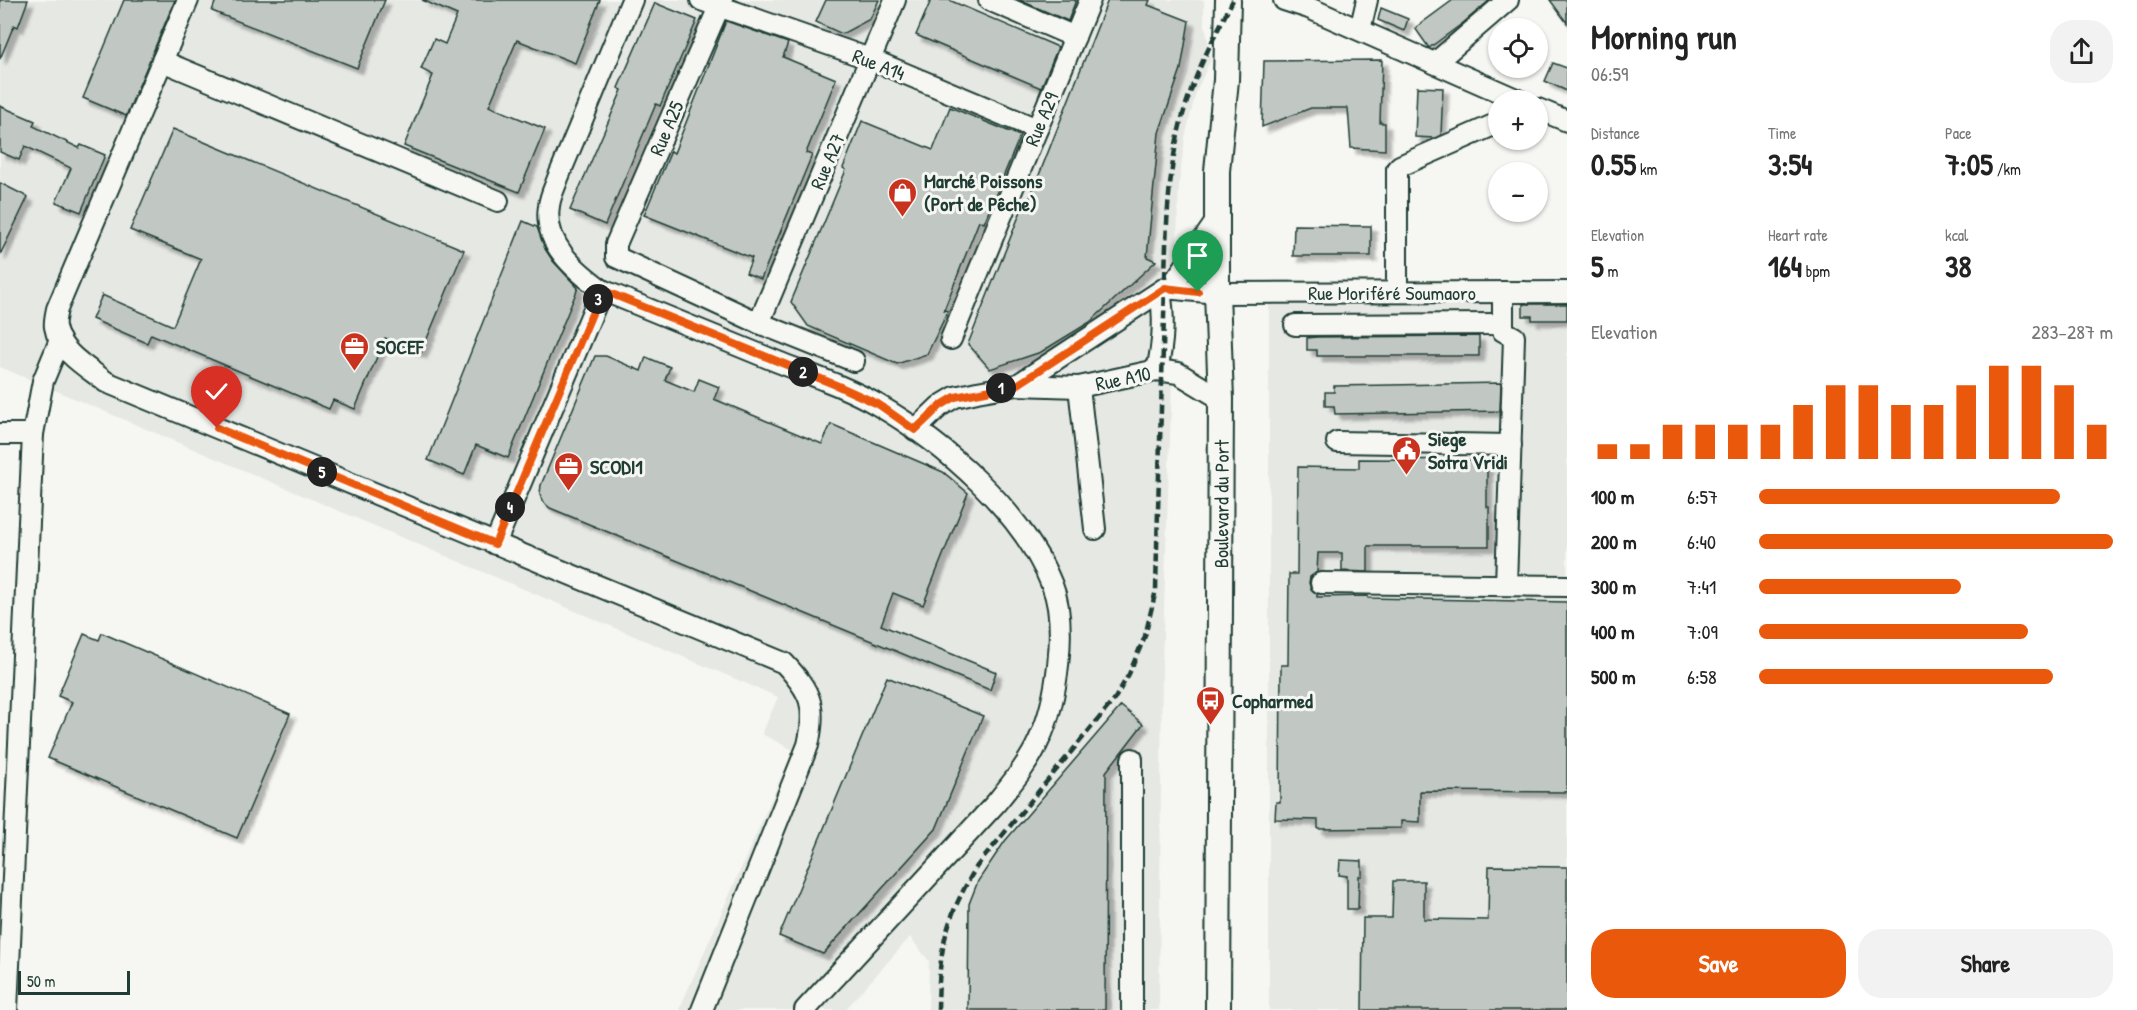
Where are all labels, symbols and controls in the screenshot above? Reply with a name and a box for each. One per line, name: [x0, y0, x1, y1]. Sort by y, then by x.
text: Morning run: [1591, 15, 1737, 59]
map controls: [1488, 18, 1548, 222]
button: locate: [1488, 18, 1548, 78]
button: share: [2050, 20, 2113, 83]
street label: Rue A14: [849, 42, 909, 86]
text: 06:59: [1591, 60, 1628, 87]
street label: Rue A29: [1018, 88, 1064, 150]
button: +: [1488, 90, 1548, 150]
street label: Rue A25: [642, 96, 690, 160]
text: Distance: [1591, 122, 1640, 144]
text: Time: [1768, 122, 1796, 144]
text: Pace: [1945, 122, 1972, 144]
street label: Rue A27: [803, 129, 851, 193]
text: 0.55: [1591, 144, 1636, 184]
text: 3:54: [1768, 144, 1812, 184]
text: 7:05: [1945, 144, 1993, 184]
text: km: [1636, 158, 1657, 180]
text: /km: [1993, 158, 2021, 180]
button: −: [1488, 162, 1548, 222]
place label: Marché Poissons (Port de Pêche): [924, 167, 1043, 217]
shop icon: Marché Poissons (Port de Pêche): [887, 176, 919, 218]
text: Elevation: [1591, 224, 1644, 246]
text: Heart rate: [1768, 224, 1828, 246]
text: kcal: [1945, 224, 1968, 246]
pin: [1172, 230, 1223, 292]
icon: arrive: [1181, 239, 1214, 272]
text: 5: [1591, 246, 1604, 286]
text: 164: [1768, 246, 1802, 286]
text: 38: [1945, 246, 1971, 286]
text: m: [1604, 260, 1618, 282]
text: bpm: [1802, 260, 1830, 282]
street label: Rue Moriféré Soumaoro: [1308, 279, 1476, 306]
pin: 3: [583, 284, 613, 314]
text: 3: [594, 288, 602, 310]
text: Elevation: [1591, 318, 1657, 345]
text: 283–287 m: [2032, 318, 2113, 345]
office icon: SOCEF: [339, 330, 371, 372]
place label: SOCEF: [376, 333, 425, 360]
pin: 2: [788, 357, 818, 387]
street label: Rue A10: [1093, 359, 1153, 397]
text: 2: [799, 361, 807, 383]
pin: [191, 366, 242, 428]
pin: 1: [986, 373, 1016, 403]
icon: check: [200, 375, 233, 408]
text: 1: [998, 377, 1004, 399]
place label: Siege Sotra Vridi: [1428, 425, 1508, 475]
public building icon: Siege Sotra Vridi: [1391, 434, 1423, 476]
street label: Boulevard du Port: [1207, 439, 1234, 568]
office icon: SCODI1: [553, 450, 585, 492]
place label: SCODI1: [590, 453, 643, 480]
pin: 5: [307, 457, 337, 487]
text: 5: [319, 461, 325, 483]
text: 100 m: [1591, 483, 1634, 510]
text: 6:57: [1687, 483, 1718, 510]
pin: 4: [495, 492, 525, 522]
text: 4: [507, 496, 513, 518]
text: 200 m: [1591, 528, 1636, 555]
text: 6:40: [1687, 528, 1716, 555]
text: 300 m: [1591, 573, 1636, 600]
text: 7:41: [1687, 573, 1716, 600]
text: 400 m: [1591, 618, 1635, 645]
text: 7:09: [1687, 618, 1718, 645]
text: 500 m: [1591, 663, 1636, 690]
text: 6:58: [1687, 663, 1717, 690]
bus stop icon: Copharmed: [1195, 684, 1227, 726]
place label: Copharmed: [1232, 687, 1313, 715]
button: Save: [1591, 929, 1846, 998]
button: Share: [1858, 929, 2113, 998]
scale bar: [18, 968, 130, 996]
text: 50 m: [27, 970, 56, 992]

